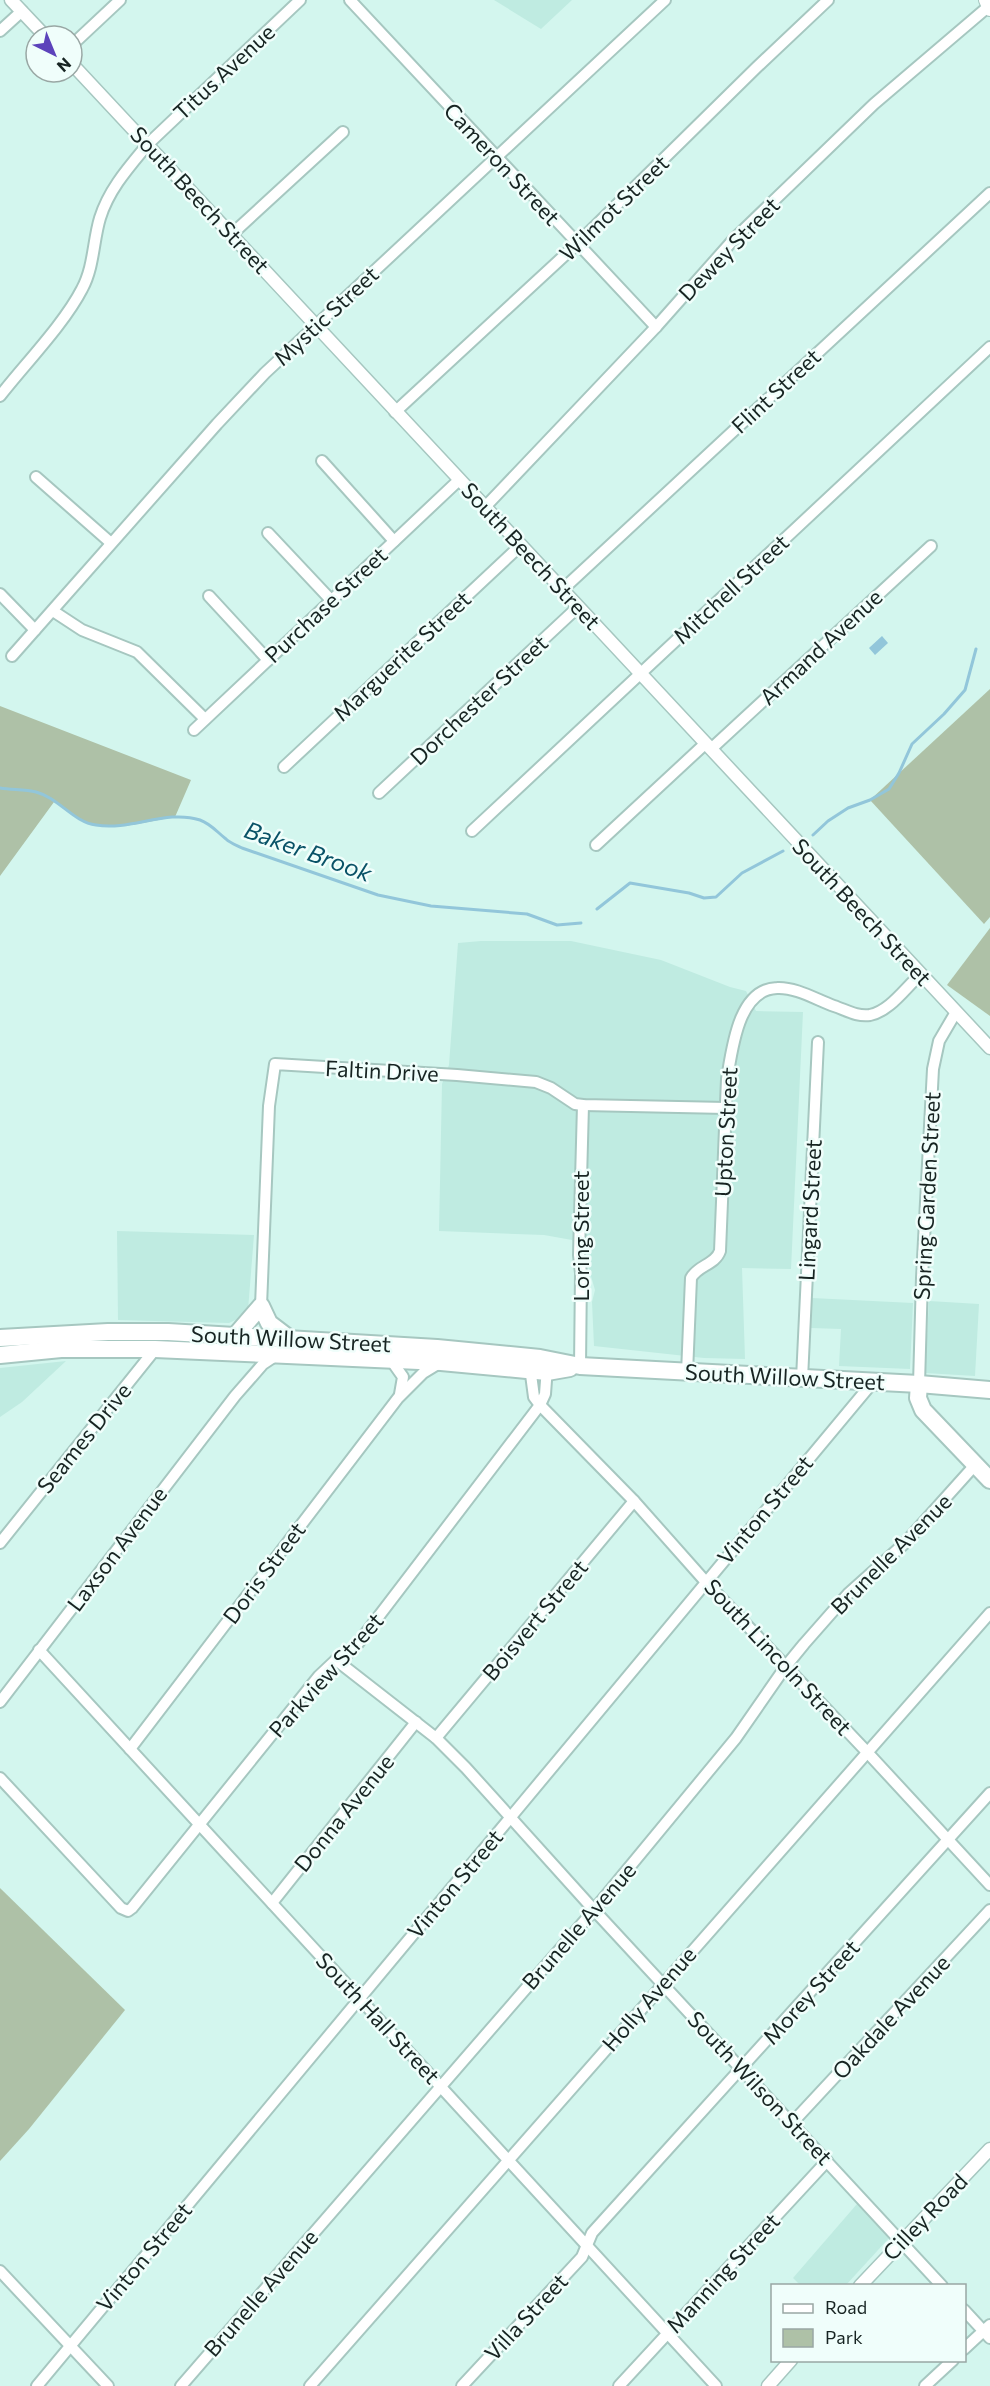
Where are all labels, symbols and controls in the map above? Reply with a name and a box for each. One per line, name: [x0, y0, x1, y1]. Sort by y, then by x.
street label: Titus Avenue: [167, 18, 280, 125]
north arrow: [24, 24, 84, 84]
text: N: [54, 54, 75, 76]
street label: Cameron Street: [439, 97, 566, 231]
street label: South Beech Street: [125, 120, 276, 279]
street label: Wilmot Street: [553, 149, 674, 266]
street label: Dewey Street: [672, 191, 785, 306]
street label: Mystic Street: [268, 260, 384, 371]
street label: Flint Street: [726, 343, 826, 439]
street label: South Beech Street: [456, 476, 607, 635]
street label: Mitchell Street: [667, 528, 794, 649]
street label: Purchase Street: [259, 541, 392, 668]
street label: Armand Avenue: [754, 583, 887, 710]
street label: Marguerite Street: [327, 585, 476, 726]
street label: Dorchester Street: [404, 629, 553, 770]
water label: Baker Brook: [241, 814, 377, 887]
street label: South Beech Street: [787, 832, 938, 991]
street label: Faltin Drive: [324, 1054, 440, 1087]
street label: Upton Street: [709, 1066, 742, 1198]
street label: Spring Garden Street: [908, 1091, 945, 1301]
street label: Lingard Street: [792, 1139, 827, 1281]
street label: Loring Street: [567, 1170, 594, 1302]
street label: South Willow Street: [190, 1320, 392, 1357]
street label: South Willow Street: [684, 1358, 886, 1395]
street label: Seames Drive: [31, 1377, 136, 1498]
street label: Vinton Street: [711, 1450, 818, 1570]
street label: Laxson Avenue: [61, 1481, 172, 1616]
street label: Brunelle Avenue: [825, 1488, 957, 1620]
street label: Doris Street: [217, 1517, 311, 1629]
street label: Boisvert Street: [476, 1554, 593, 1686]
street label: South Lincoln Street: [699, 1573, 858, 1740]
street label: Parkview Street: [263, 1607, 389, 1743]
street label: Donna Avenue: [288, 1748, 399, 1877]
street label: Vinton Street: [401, 1824, 508, 1944]
street label: Brunelle Avenue: [516, 1857, 641, 1995]
street label: Morey Street: [757, 1934, 865, 2050]
street label: Holly Avenue: [596, 1941, 701, 2056]
street label: South Hall Street: [311, 1946, 446, 2089]
street label: Oakdale Avenue: [826, 1949, 955, 2084]
street label: South Wilson Street: [682, 2005, 838, 2170]
street label: Cilley Road: [877, 2168, 973, 2266]
street label: Vinton Street: [90, 2197, 197, 2317]
street label: Manning Street: [660, 2207, 785, 2338]
street label: Brunelle Avenue: [198, 2224, 323, 2362]
street label: Villa Street: [478, 2267, 573, 2366]
legend: [771, 2284, 966, 2362]
text: Road: [825, 2296, 867, 2318]
text: Park: [825, 2326, 863, 2348]

